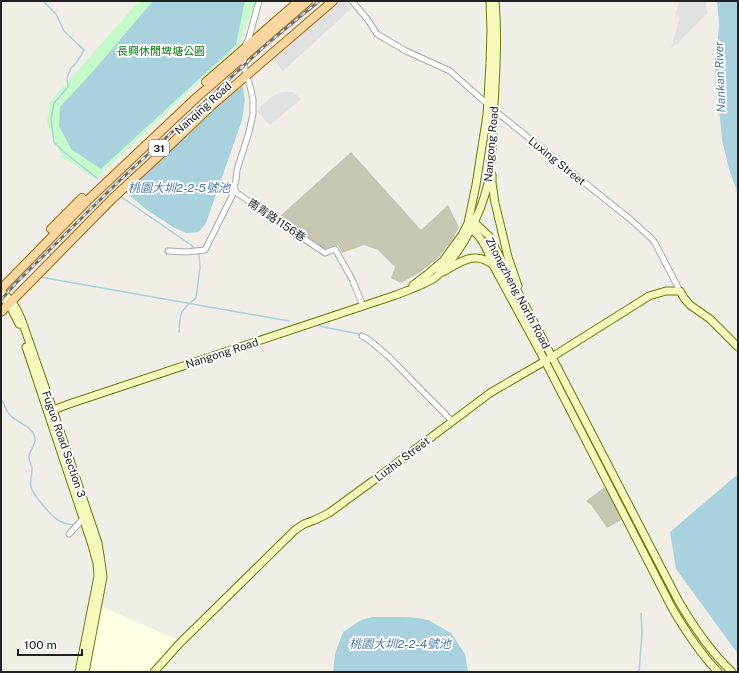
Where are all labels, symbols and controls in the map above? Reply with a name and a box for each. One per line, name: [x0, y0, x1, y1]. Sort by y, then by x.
water label: Nankan River: [712, 41, 728, 113]
park label: 長興休閒埤塘公園: [117, 45, 205, 57]
street label: Nanqing Road: [172, 79, 234, 137]
street label: Nangong Road: [482, 106, 500, 182]
street label: Luxing Street: [526, 134, 588, 188]
road number: 31: [149, 140, 169, 156]
water label: 桃園大圳2-2-5號池: [128, 181, 232, 195]
street label: 南青路1156巷: [246, 196, 308, 244]
street label: Zhongzheng North Road: [484, 235, 552, 351]
street label: Nangong Road: [184, 336, 260, 370]
street label: Fuguo Road Section 3: [40, 389, 88, 499]
street label: Luzhu Street: [372, 434, 432, 484]
scale bar: [18, 631, 82, 657]
water label: 桃園大圳2-2-4號池: [349, 637, 453, 651]
text: 100 m: [24, 638, 57, 652]

